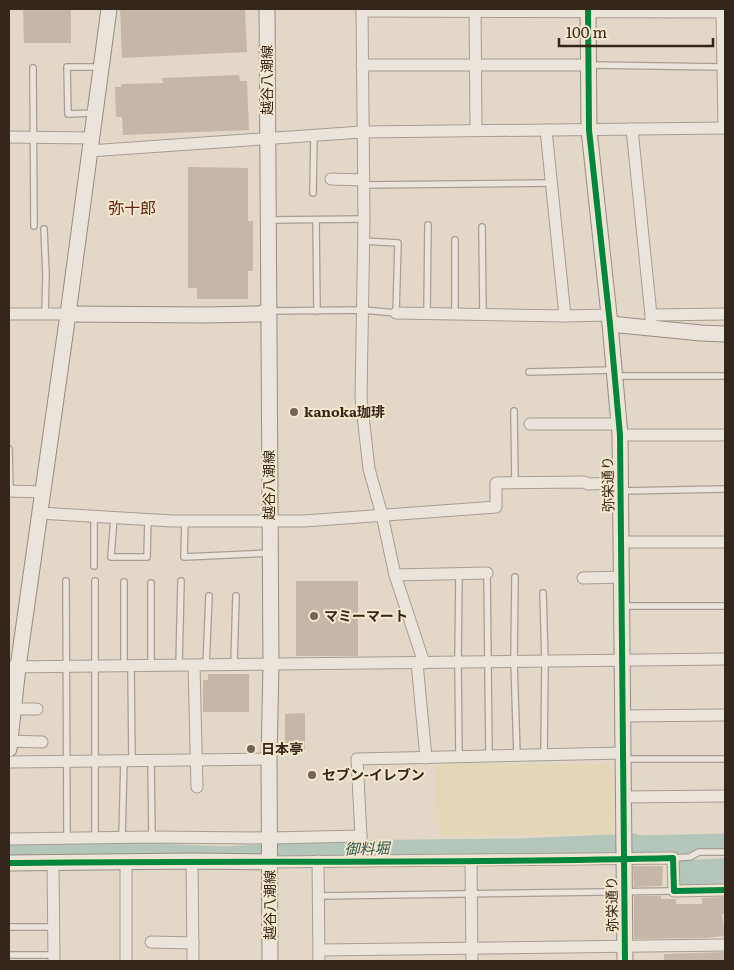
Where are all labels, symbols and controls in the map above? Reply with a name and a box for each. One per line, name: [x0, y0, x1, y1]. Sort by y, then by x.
scale bar: [559, 15, 713, 47]
text: 100 m: [566, 20, 607, 43]
street label: 越谷八潮線: [256, 45, 276, 115]
district label: 弥十郎: [108, 195, 156, 219]
place label: kanoka珈琲: [304, 401, 385, 421]
marker: kanoka珈琲: [288, 406, 300, 418]
street label: 越谷八潮線: [258, 450, 278, 520]
street label: 弥栄通り: [597, 456, 617, 512]
place label: マミーマート: [324, 605, 408, 625]
marker: マミーマート: [308, 610, 320, 622]
place label: 日本亭: [261, 738, 303, 758]
marker: 日本亭: [245, 743, 257, 755]
place label: セブン-イレブン: [322, 764, 425, 784]
marker: セブン-イレブン: [306, 769, 318, 781]
water label: 御料堀: [344, 836, 392, 859]
street label: 越谷八潮線: [259, 870, 279, 940]
street label: 弥栄通り: [601, 876, 621, 932]

